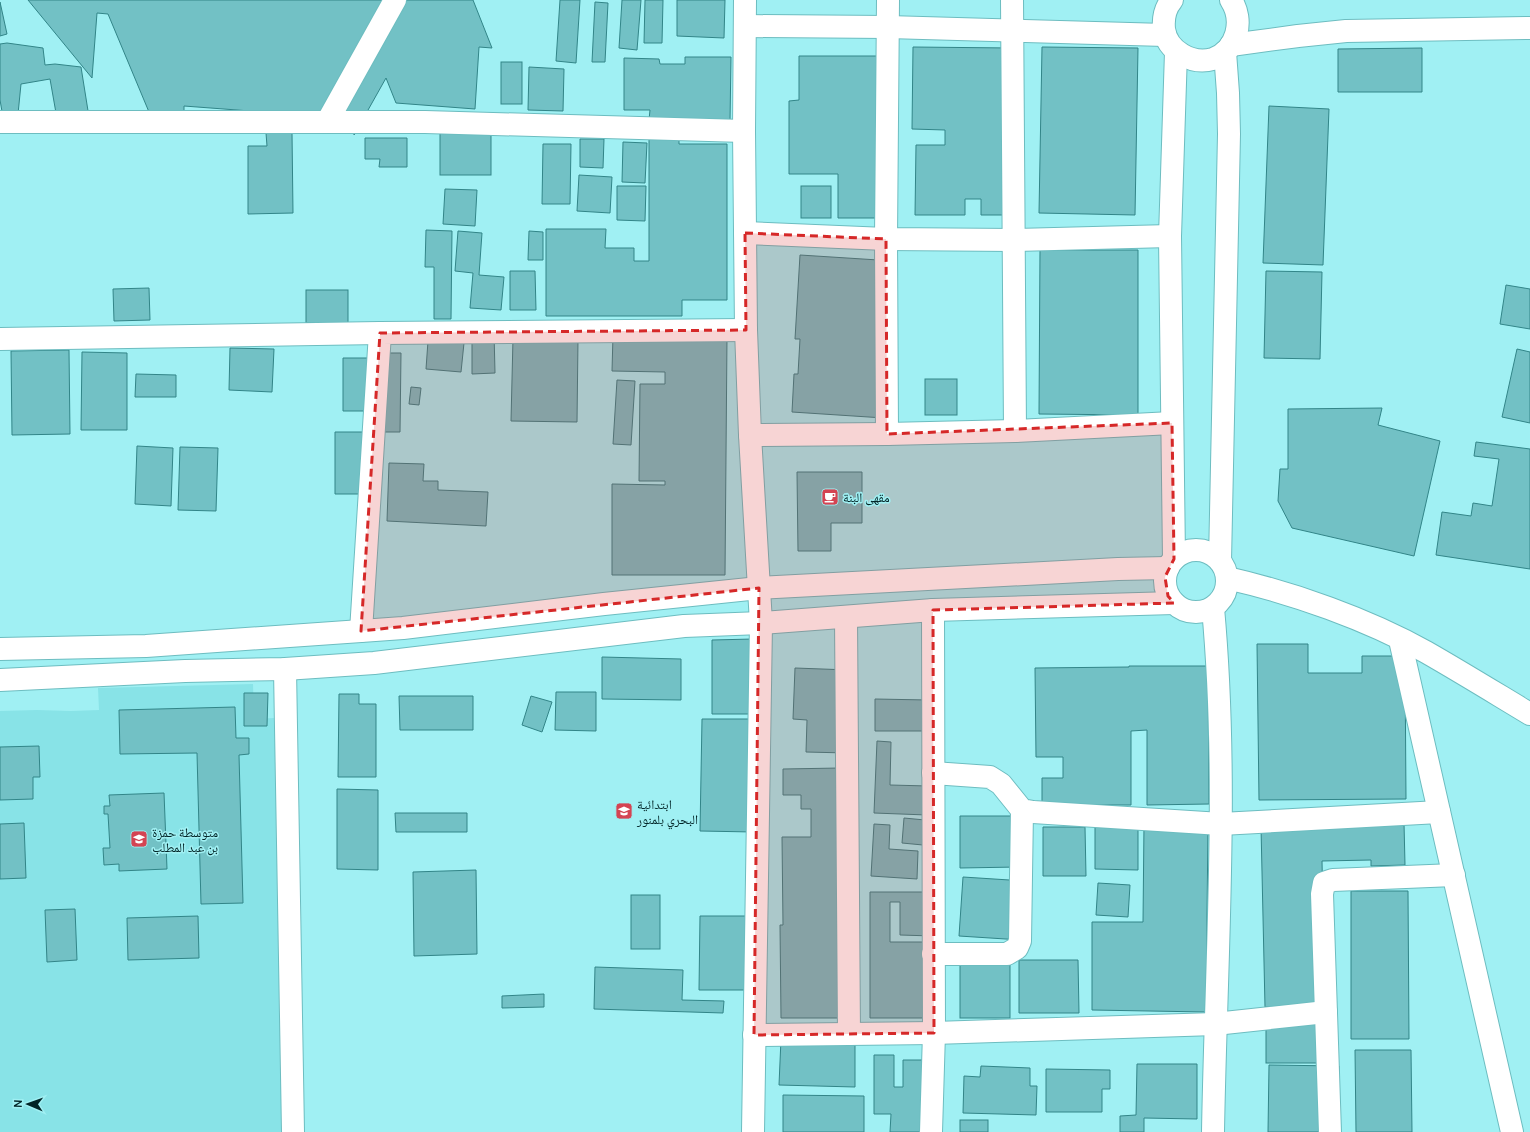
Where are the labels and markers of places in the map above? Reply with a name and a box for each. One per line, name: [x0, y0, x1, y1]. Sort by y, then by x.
cafe icon: مقهى البنة: [820, 487, 840, 507]
place label: مقهى البنة: [843, 488, 890, 506]
place label: ابتدائية البحري بلمنور: [636, 795, 698, 830]
school or university icon: ابتدائية البحري بلمنور: [614, 801, 634, 821]
place label: متوسطة حمزة بن عبد المطلب: [152, 823, 218, 856]
school or university icon: متوسطة حمزة بن عبد المطلب: [129, 829, 149, 849]

